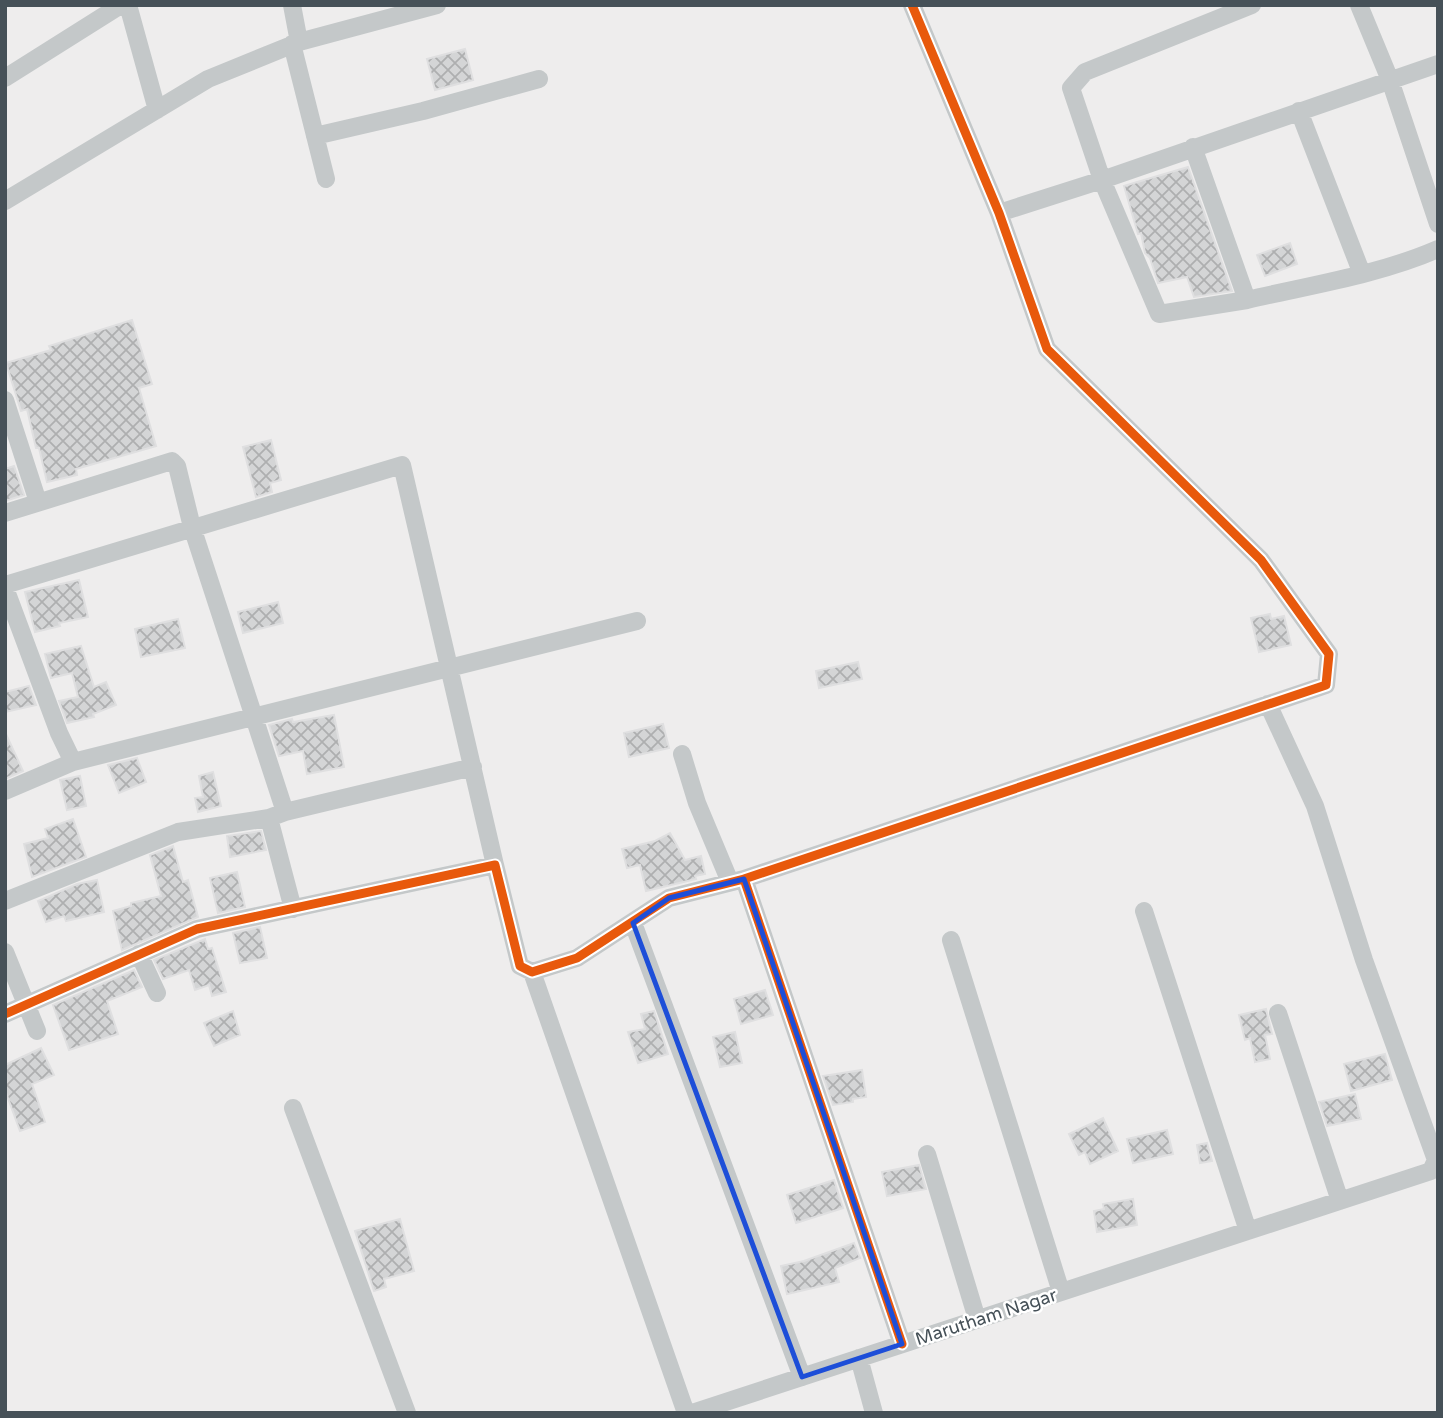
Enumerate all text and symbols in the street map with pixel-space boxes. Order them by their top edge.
street label: Marutham Nagar [912,1284,1060,1350]

